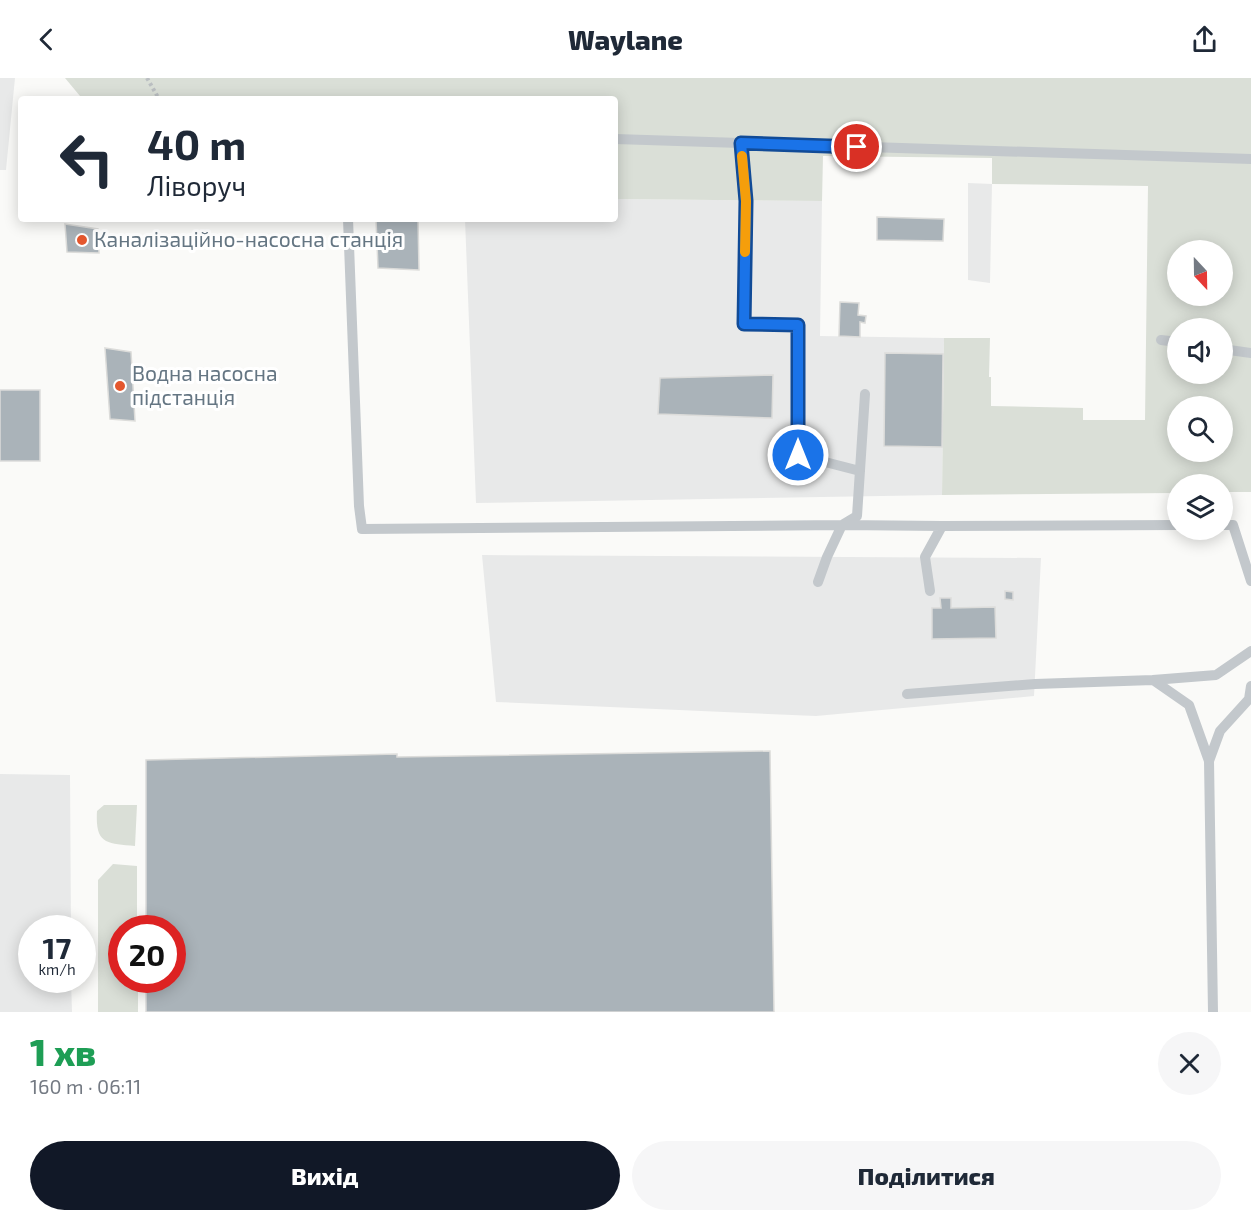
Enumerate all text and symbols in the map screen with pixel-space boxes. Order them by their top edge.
icon: back [30,23,63,56]
text: Waylane [568,23,683,55]
icon: share [1188,23,1221,56]
text: 40 m [147,118,246,168]
icon: left [48,120,126,198]
pin [831,121,882,172]
icon: arrive [840,130,873,163]
text: Ліворуч [147,169,246,201]
place label: Каналізаційно-насосна станція [94,226,403,251]
marker: Каналізаційно-насосна станція [75,233,89,247]
north arrow [1167,240,1233,306]
map controls [1167,240,1233,540]
button: sound [1167,318,1233,384]
place label: Водна насосна підстанція [132,360,278,409]
marker: Водна насосна підстанція [113,379,127,393]
button: search [1167,396,1233,462]
position arrow [766,423,830,487]
button: layers [1167,474,1233,540]
speed limit sign: 20 [108,915,186,993]
text: 17 [43,929,71,965]
text: km/h [38,960,76,978]
text: 1 хв [30,1030,96,1073]
button: close [1158,1032,1221,1095]
text: 160 m · 06:11 [30,1074,141,1098]
button: Вихід [30,1141,620,1210]
button: Поділитися [632,1141,1221,1210]

